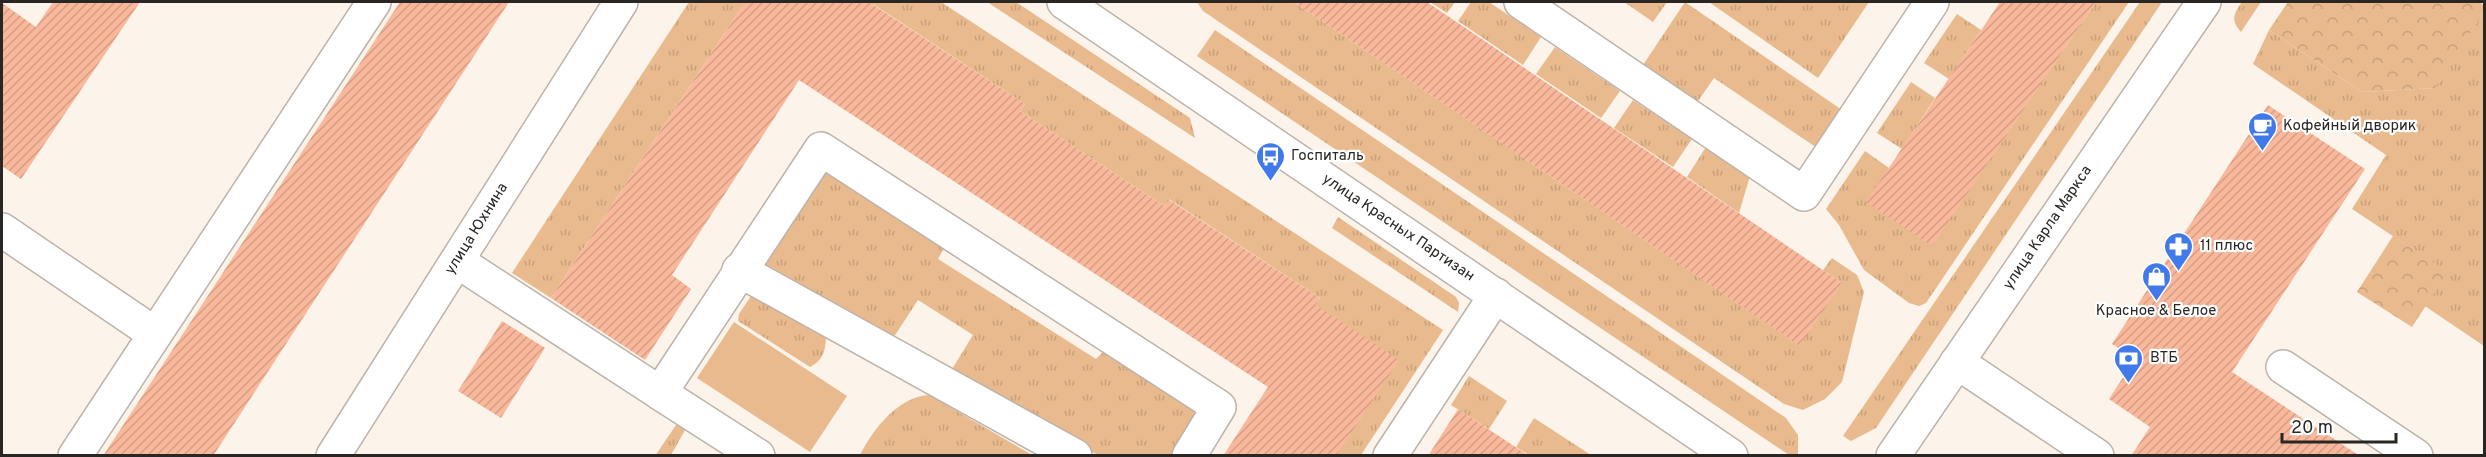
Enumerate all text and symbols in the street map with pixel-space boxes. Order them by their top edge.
cafe icon: Кофейный дворик [2246,110,2278,152]
place label: Кофейный дворик [2283,117,2416,136]
bus stop icon: Госпиталь [1254,140,1286,182]
place label: Госпиталь [1291,147,1364,166]
street label: улица Карла Маркса [1999,162,2097,294]
street label: улица Красных Партизан [1318,170,1478,286]
street label: улица Юхнина [441,180,513,278]
pharmacy icon: 11 плюс [2163,230,2195,272]
place label: 11 плюс [2200,237,2253,256]
shop icon: Красное & Белое [2140,260,2172,302]
place label: Красное & Белое [2096,302,2216,321]
bank icon: ВТБ [2113,342,2145,384]
place label: ВТБ [2150,349,2178,368]
scale bar [2282,406,2396,444]
text: 20 m [2291,417,2333,440]

